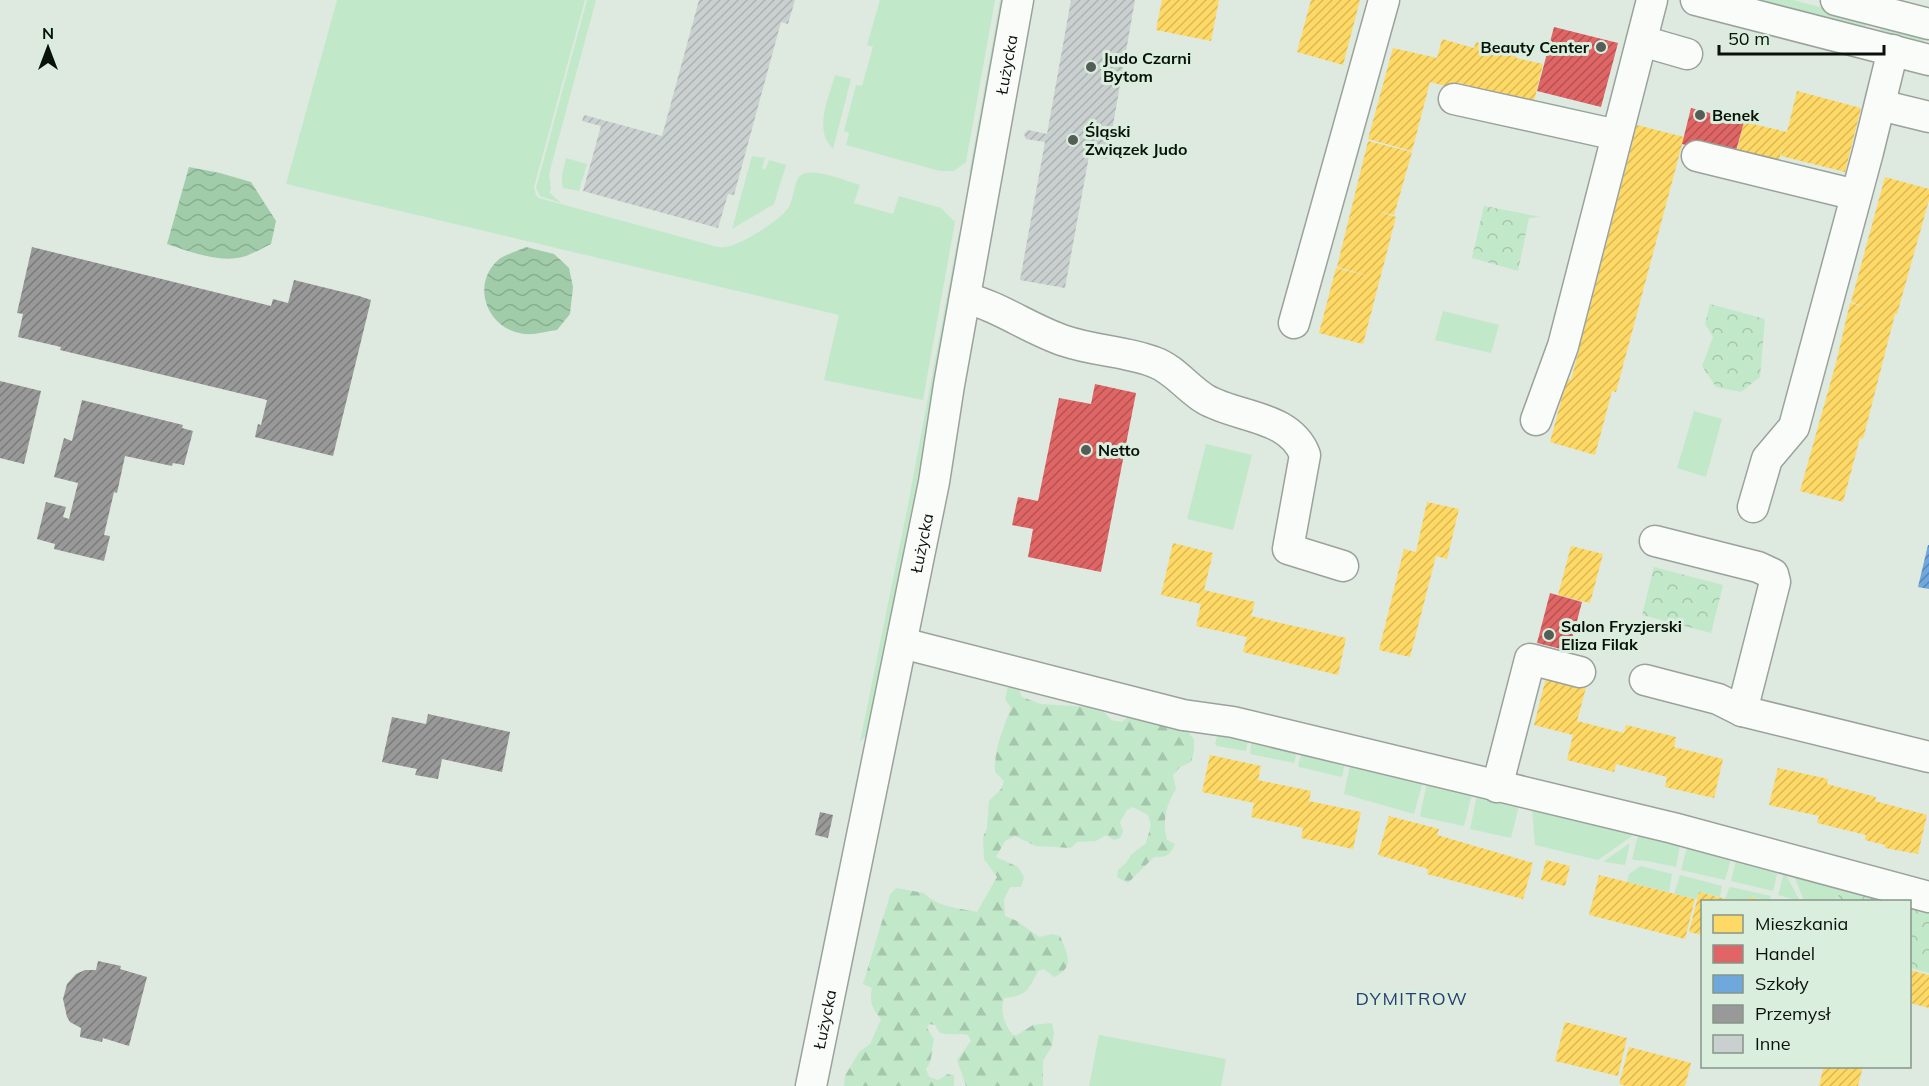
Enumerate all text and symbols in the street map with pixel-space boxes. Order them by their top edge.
north arrow [18,18,78,78]
scale bar [1719,18,1884,56]
text: N [42,23,54,43]
text: 50 m [1728,27,1770,50]
street label: Łużycka [991,33,1022,97]
place label: Beauty Center [1481,37,1590,57]
marker: Beauty Center [1594,40,1608,54]
place label: Judo Czarni Bytom [1103,48,1191,86]
marker: Judo Czarni Bytom [1084,60,1098,74]
place label: Benek [1712,105,1760,125]
marker: Benek [1693,108,1707,122]
place label: Śląski Związek Judo [1085,121,1187,159]
marker: Śląski Związek Judo [1066,133,1080,147]
place label: Netto [1098,440,1140,460]
marker: Netto [1079,443,1093,457]
street label: Łużycka [906,512,937,576]
place label: Salon Fryzjerski Eliza Filak [1561,616,1682,654]
marker: Salon Fryzjerski Eliza Filak [1542,628,1556,642]
legend [1701,900,1911,1068]
text: Mieszkania [1755,912,1848,935]
text: Handel [1755,942,1815,965]
text: Szkoły [1755,972,1809,995]
district label: DYMITROW [1356,987,1468,1010]
street label: Łużycka [809,988,840,1052]
text: Przemysł [1755,1002,1831,1025]
text: Inne [1755,1032,1791,1055]

